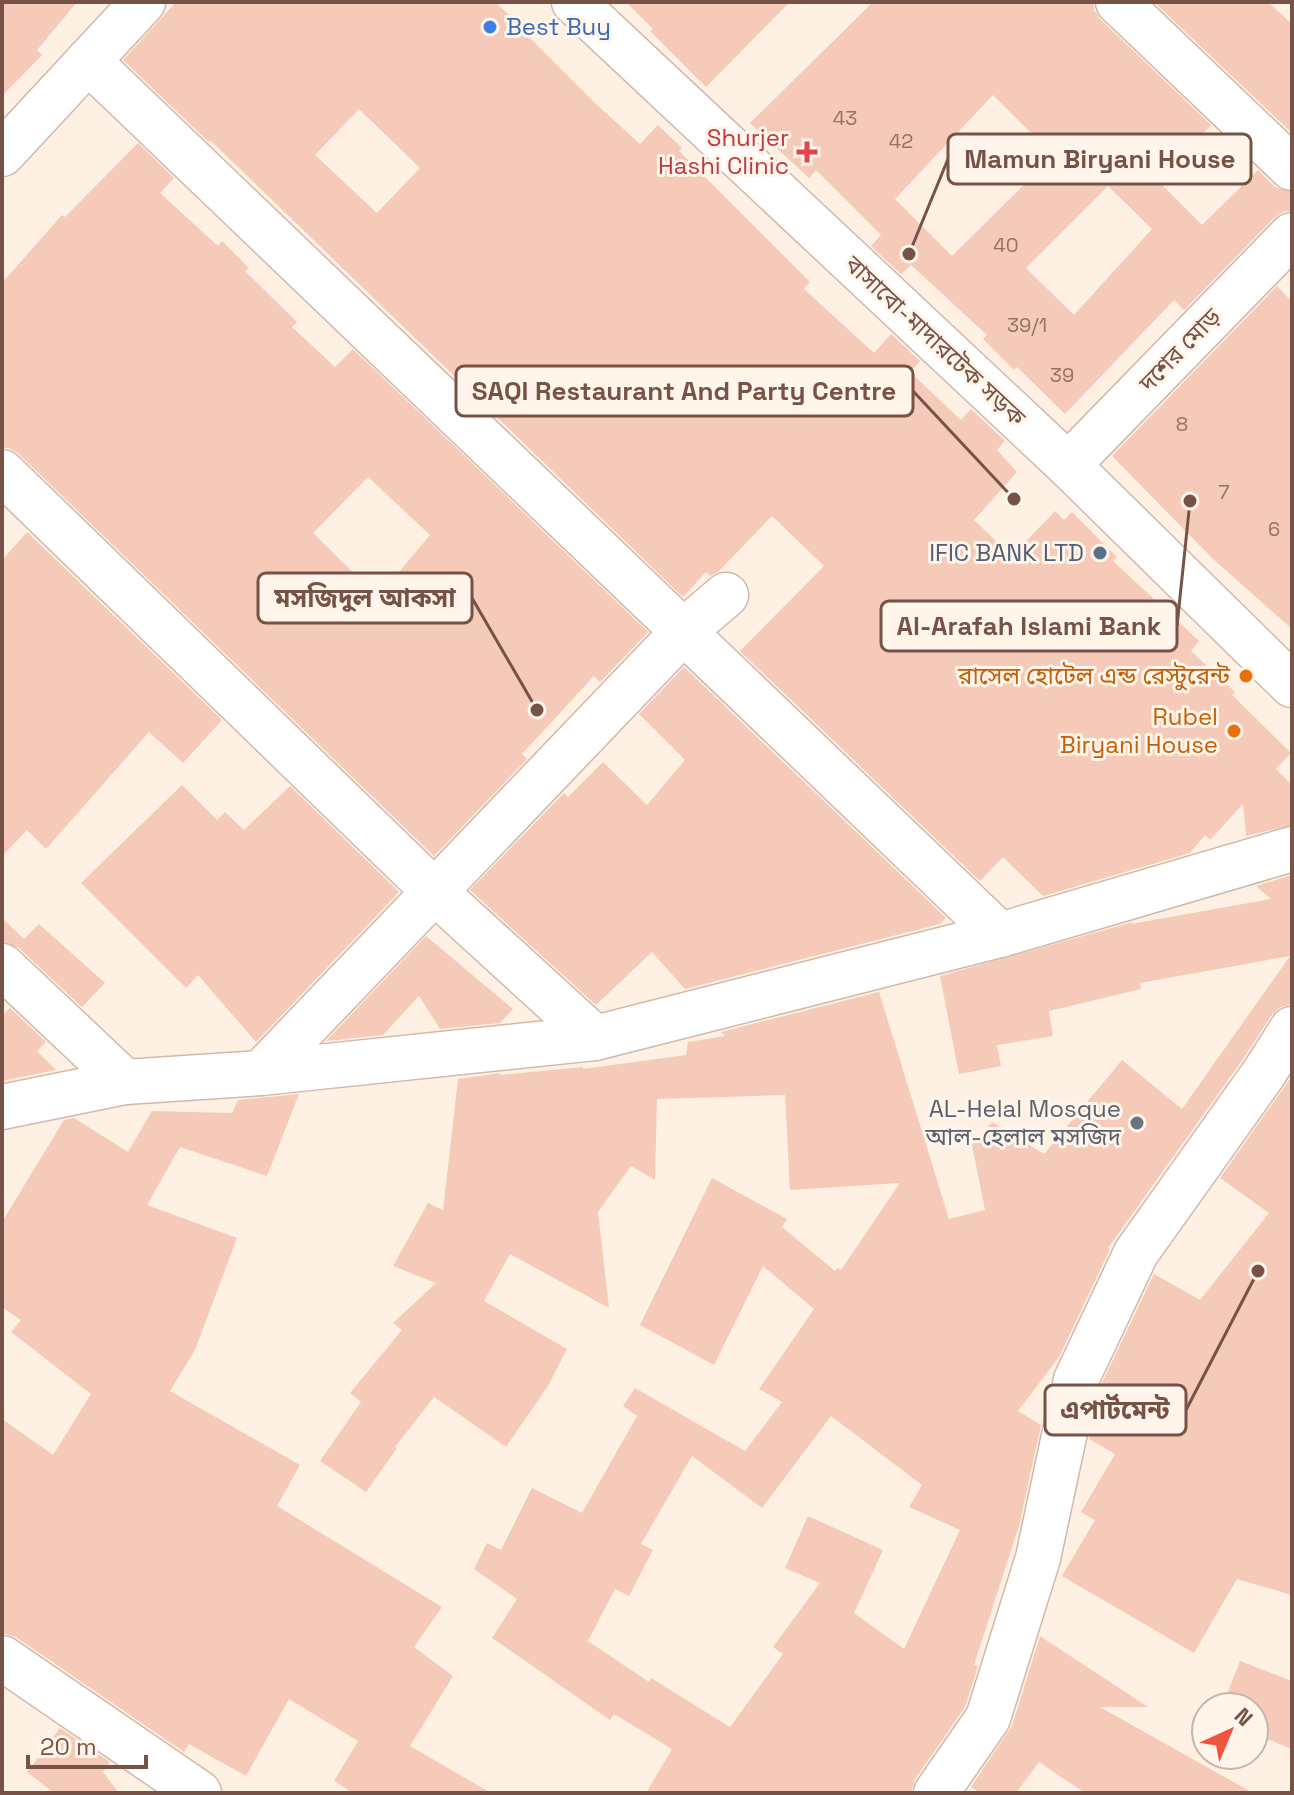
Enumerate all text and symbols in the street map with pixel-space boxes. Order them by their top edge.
place label: Best Buy [506,11,611,42]
marker: Best Buy [481,18,499,36]
house number: 43 [833,105,857,131]
place label: Shurjer Hashi Clinic [658,122,789,181]
house number: 42 [889,128,913,154]
callout: Mamun Biryani House [948,134,1251,184]
marker: Shurjer Hashi Clinic [796,141,818,163]
text: Mamun Biryani House [964,142,1236,176]
house number: 40 [993,232,1019,258]
street label: বাসাবো-মাদারটেক সড়ক [838,248,1033,433]
street label: দশের মোড় [1131,301,1228,399]
house number: 39/1 [1007,312,1047,338]
house number: 39 [1050,362,1074,388]
callout: SAQI Restaurant And Party Centre [456,366,913,416]
text: SAQI Restaurant And Party Centre [472,374,896,408]
house number: 8 [1176,411,1188,437]
house number: 7 [1218,479,1230,505]
house number: 6 [1268,516,1280,542]
place label: IFIC BANK LTD [929,537,1084,568]
marker: IFIC BANK LTD [1091,544,1109,562]
callout: মসজিদুল আকসা [258,573,472,623]
text: মসজিদুল আকসা [273,581,456,615]
callout: Al-Arafah Islami Bank [881,601,1177,651]
text: Al-Arafah Islami Bank [897,609,1162,643]
place label: রাসেল হোটেল এন্ড রেস্টুরেন্ট [957,660,1230,691]
marker: রাসেল হোটেল এন্ড রেস্টুরেন্ট [1237,667,1255,685]
place label: Rubel Biryani House [1060,701,1218,760]
marker: Rubel Biryani House [1225,722,1243,740]
place label: AL-Helal Mosque আল-হেলাল মসজিদ [925,1093,1122,1152]
marker: AL-Helal Mosque আল-হেলাল মসজিদ [1128,1114,1146,1132]
callout: এপার্টমেন্ট [1045,1385,1186,1435]
text: এপার্টমেন্ট [1060,1393,1171,1427]
north arrow [1190,1691,1270,1771]
text: N [1229,1701,1259,1732]
scale bar [28,1719,146,1769]
text: 20 m [40,1731,97,1762]

